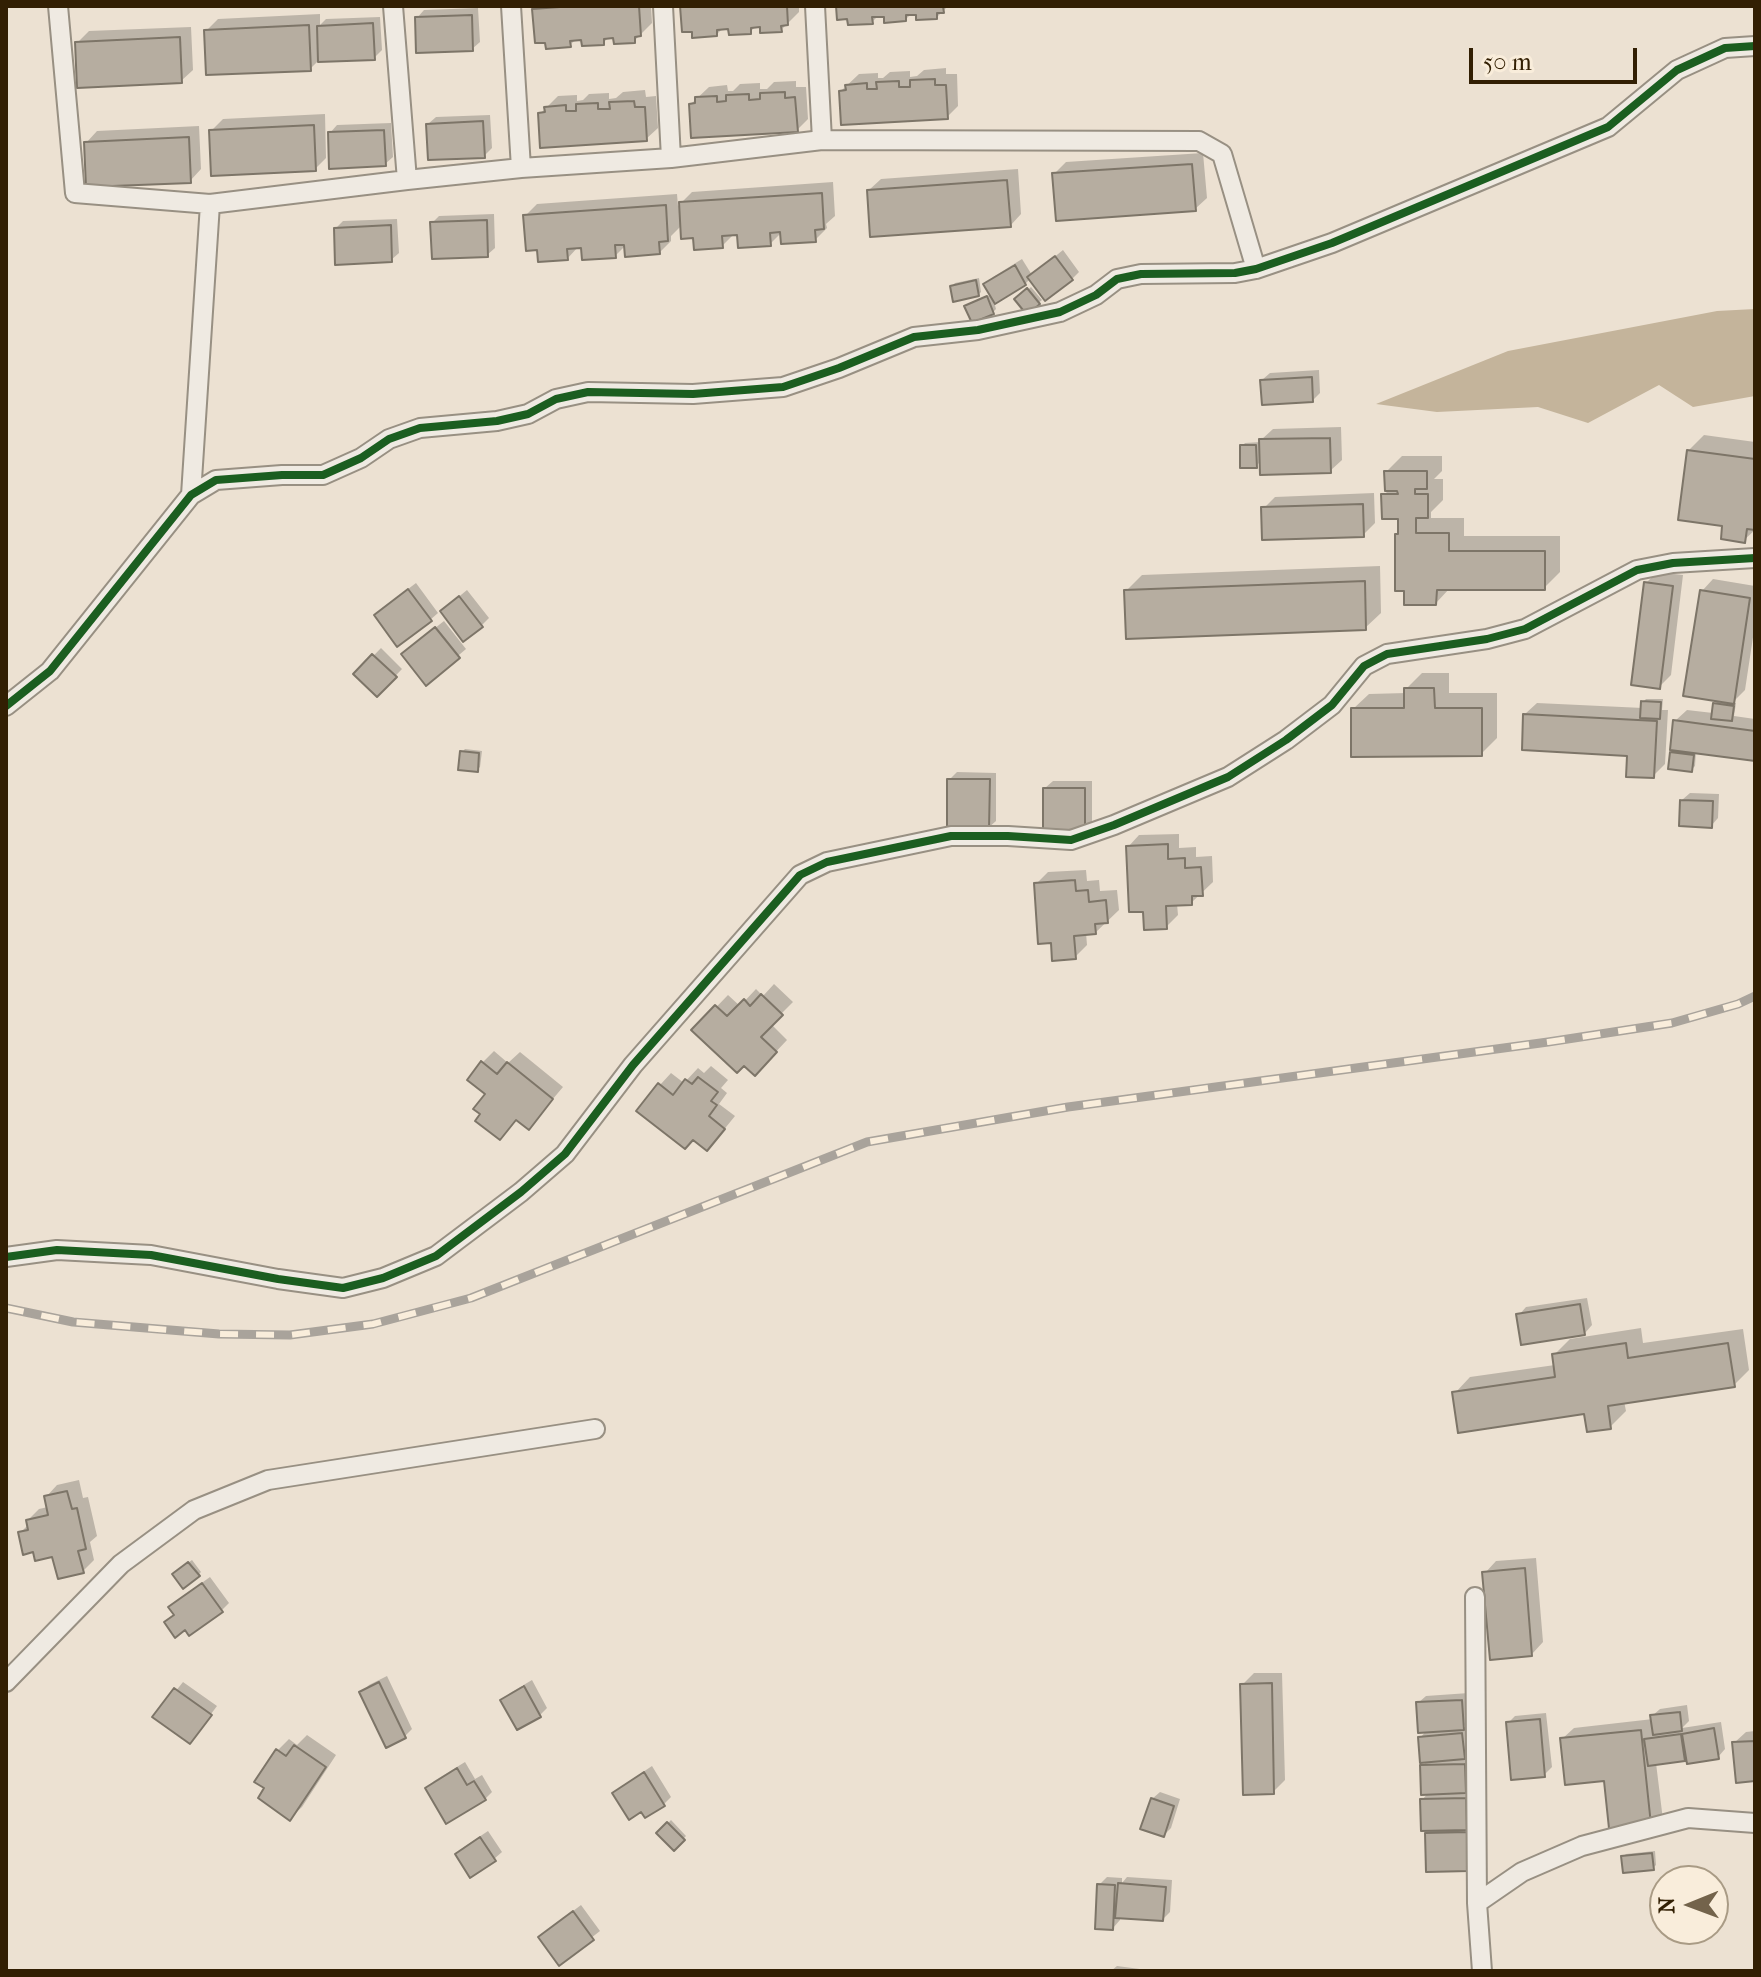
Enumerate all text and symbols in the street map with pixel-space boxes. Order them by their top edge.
scale bar [1473,32,1641,82]
text: 50 m [1483,48,1532,76]
north arrow [1649,1865,1729,1945]
text: N [1654,1897,1680,1914]

